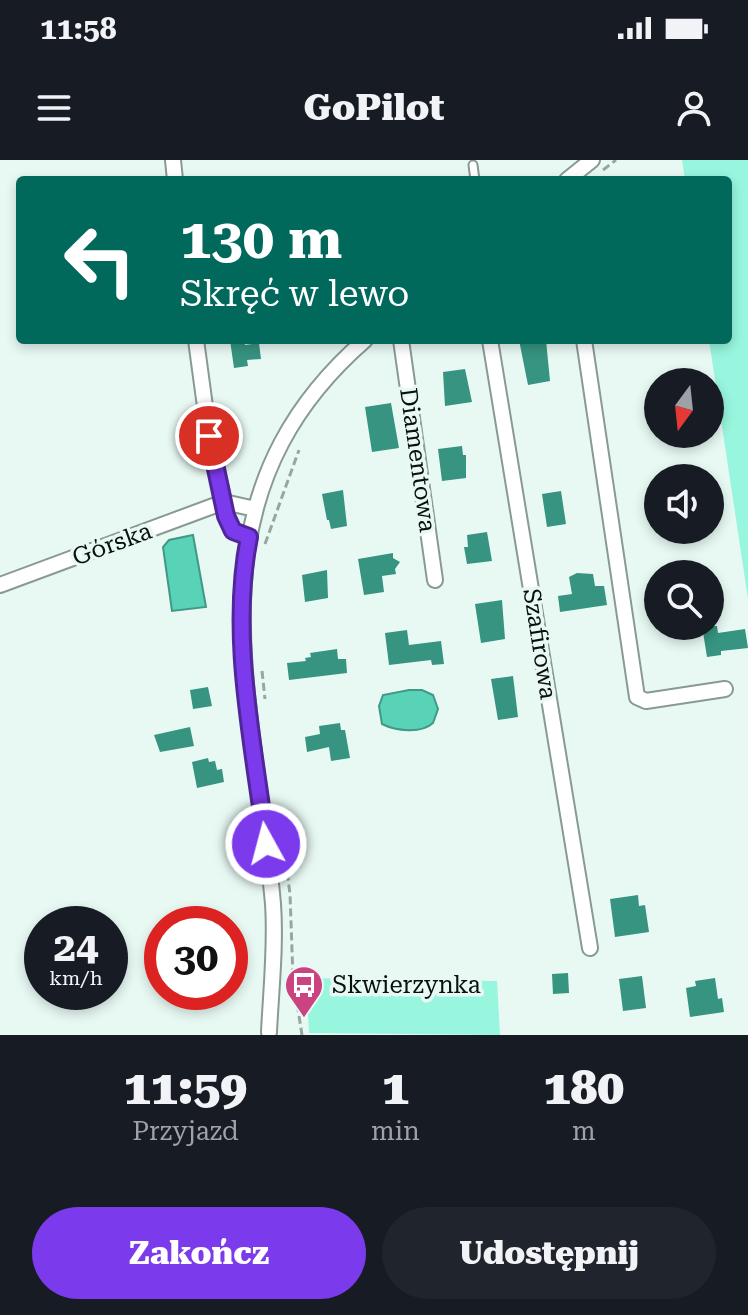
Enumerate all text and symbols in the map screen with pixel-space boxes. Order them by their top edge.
text: 11:58 [40,11,117,46]
icon: menu [32,86,76,130]
icon: person [672,86,716,130]
text: GoPilot [304,87,444,129]
text: 130 m [180,206,342,272]
icon: left [48,208,152,312]
text: Skręć w lewo [180,273,409,315]
north arrow [644,368,724,448]
map controls [644,368,724,640]
street label: Diamentowa [394,386,442,534]
pin [175,402,243,470]
icon: arrive [187,414,231,458]
button: sound [644,464,724,544]
street label: Górska [68,517,156,571]
button: search [644,560,724,640]
street label: Szafirowa [517,587,563,701]
position arrow [224,802,308,886]
speed limit sign: 30 [144,906,248,1010]
text: 24 [54,924,98,971]
bus stop icon: Skwierzynka [283,964,325,1019]
text: km/h [49,966,103,990]
place label: Skwierzynka [332,971,481,999]
text: 11:59 [124,1060,247,1116]
text: 1 [382,1060,409,1116]
text: 180 [544,1060,624,1116]
text: Przyjazd [132,1116,239,1146]
text: min [371,1116,420,1146]
text: m [572,1116,596,1146]
button: Zakończ [32,1207,366,1299]
button: Udostępnij [382,1207,716,1299]

